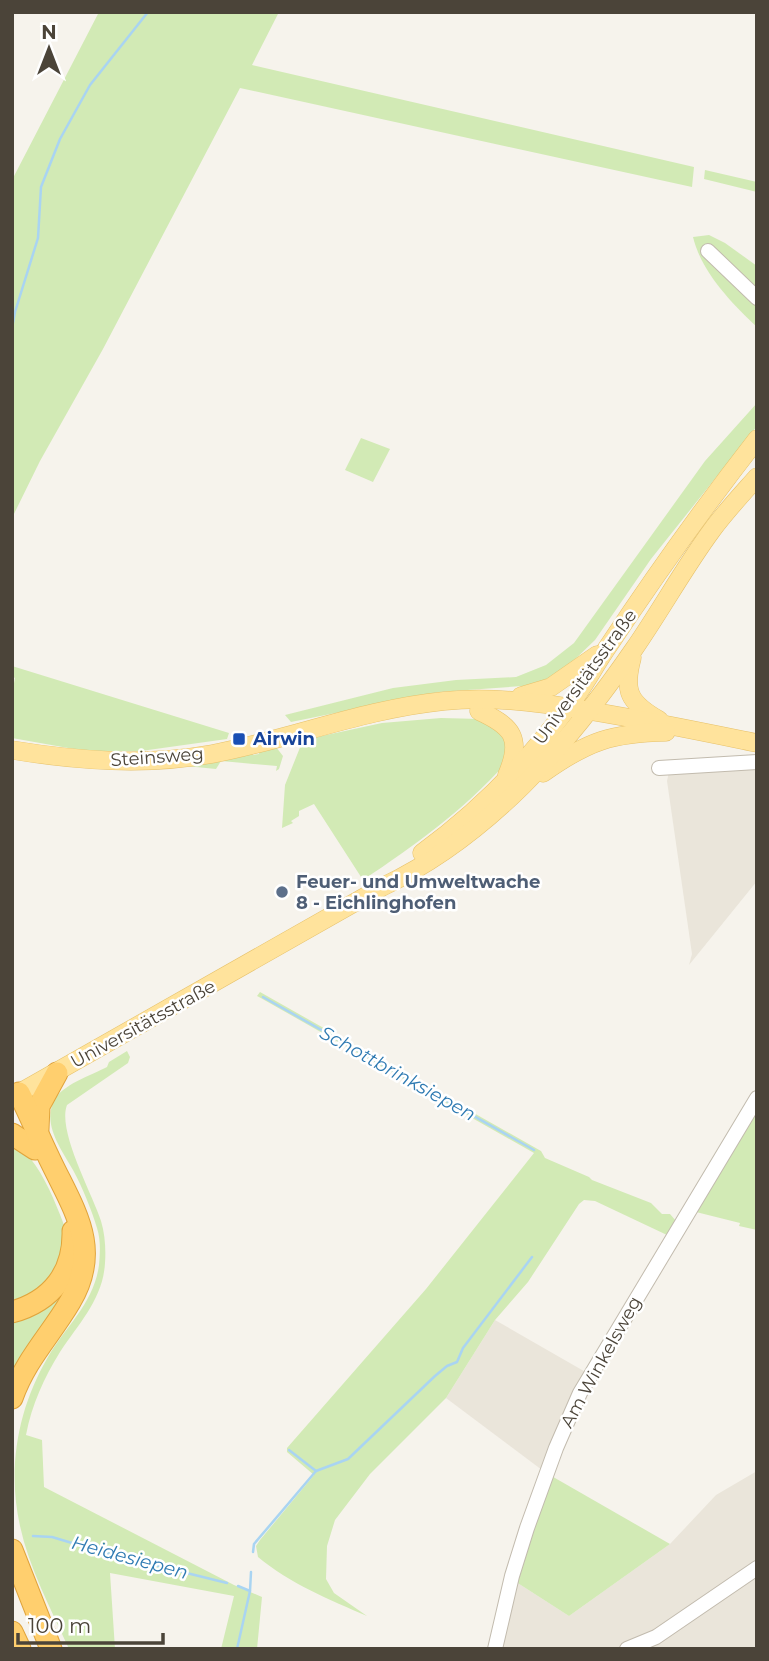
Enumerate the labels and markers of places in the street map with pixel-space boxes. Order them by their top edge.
place label: Airwin [252,728,315,750]
marker: Airwin [231,731,247,747]
place label: Feuer- und Umweltwache 8 - Eichlinghofen [296,871,540,914]
marker: Feuer- und Umweltwache 8 - Eichlinghofen [274,884,290,900]

